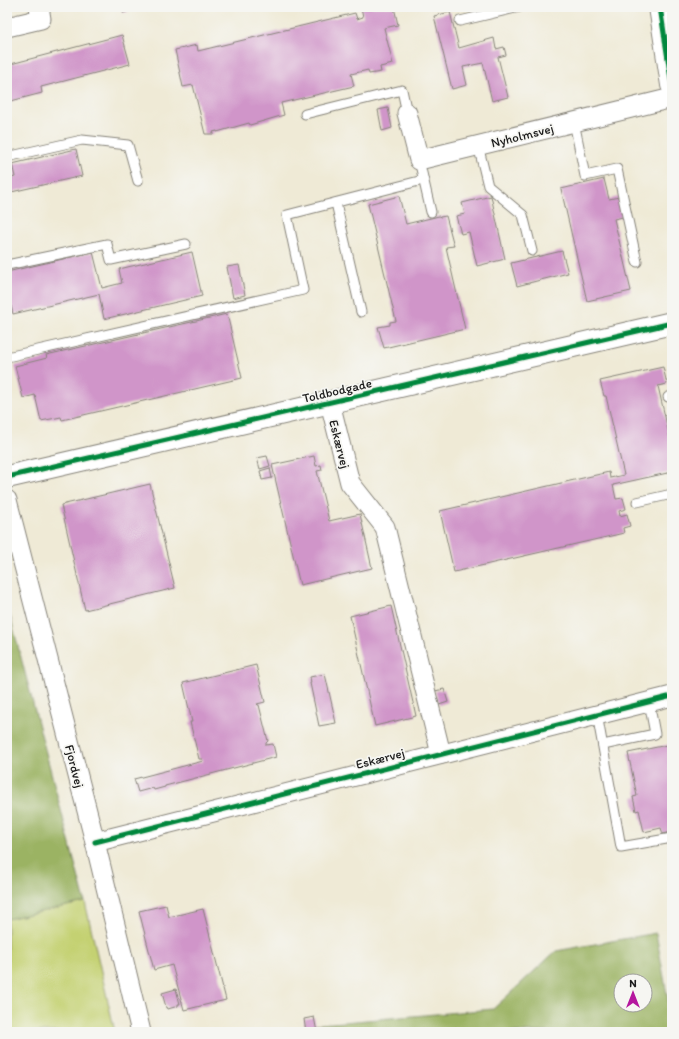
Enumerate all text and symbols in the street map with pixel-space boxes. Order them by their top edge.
street label: Nyholmsvej [489,120,555,151]
street label: Toldbodgade [301,375,373,406]
street label: Eskærvej [326,418,353,470]
street label: Fjordvej [62,743,87,789]
street label: Eskærvej [354,745,406,772]
north arrow [613,973,653,1013]
text: N [629,977,637,990]

